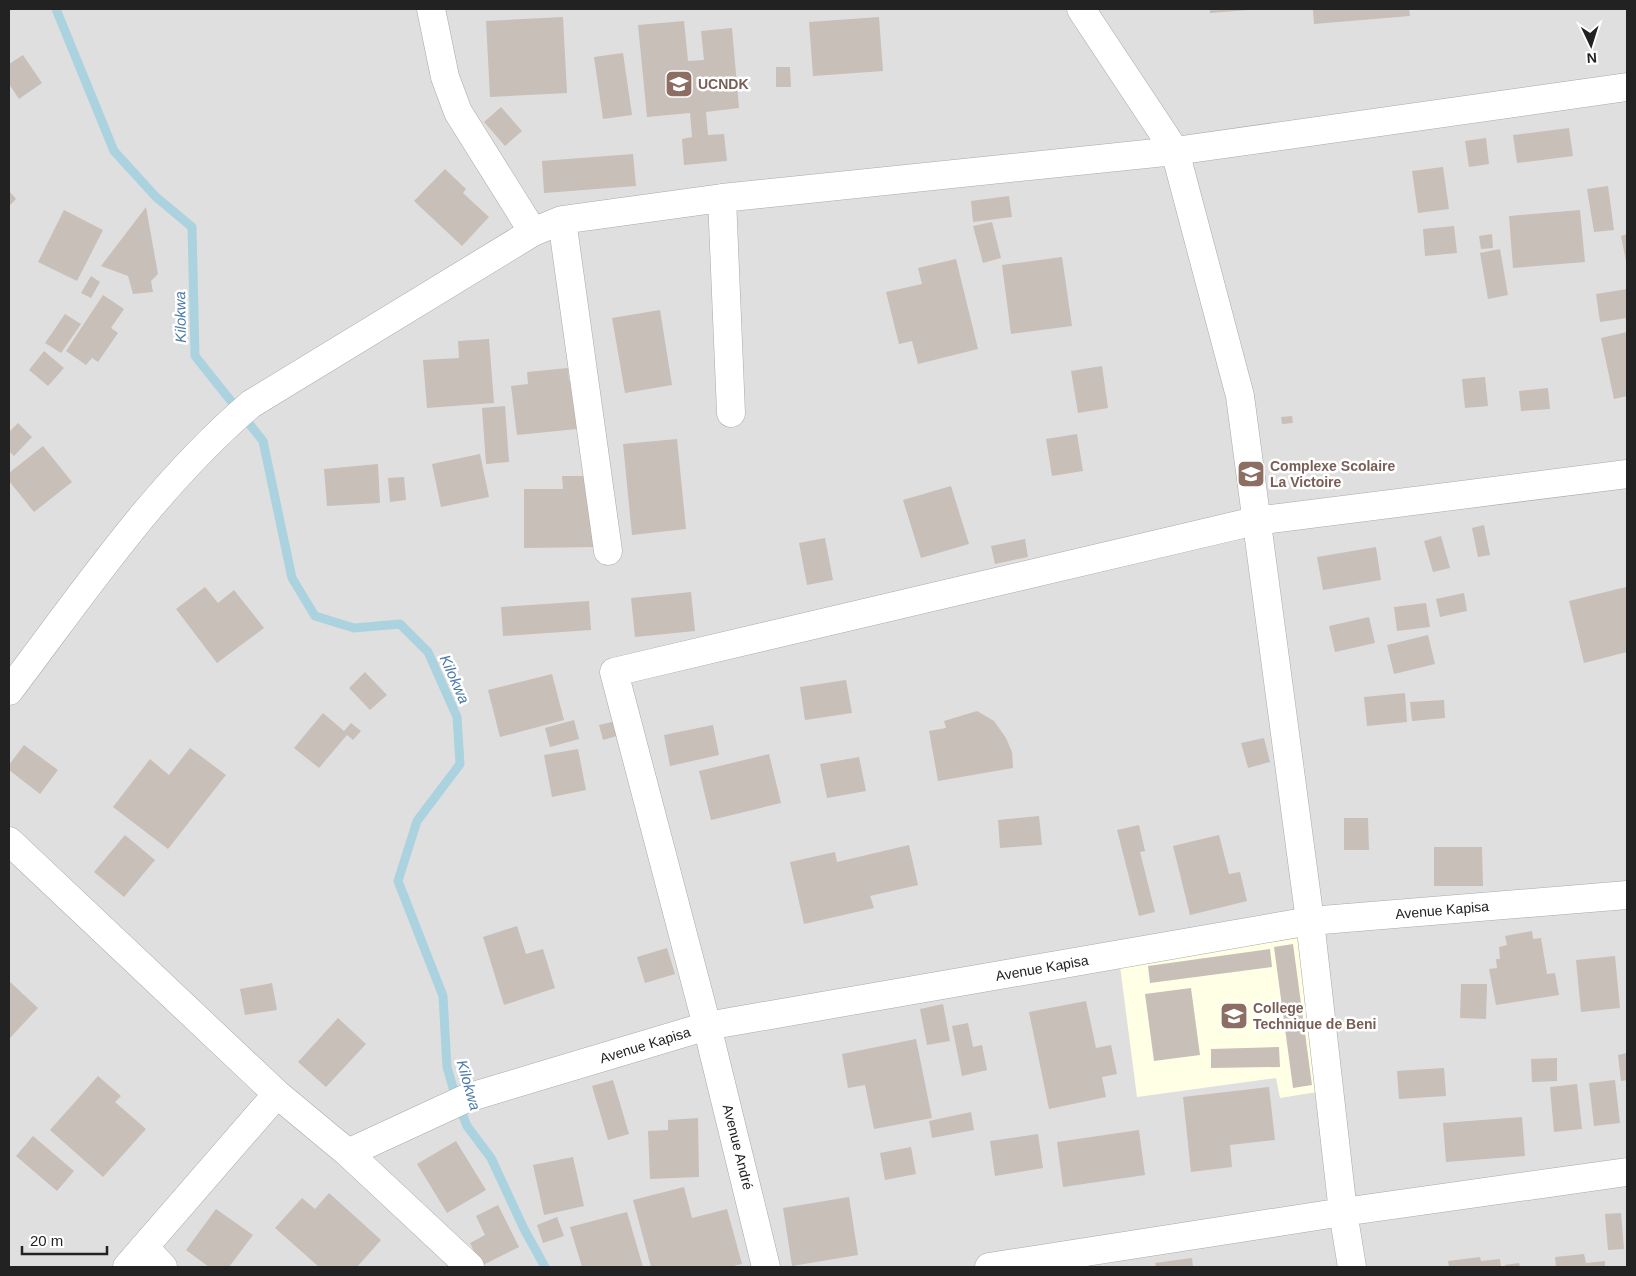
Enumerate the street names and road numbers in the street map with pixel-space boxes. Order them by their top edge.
street label: Avenue Kapisa [1395,898,1490,922]
street label: Avenue Kapisa [994,952,1090,984]
street label: Avenue Kapisa [598,1024,692,1066]
street label: Avenue André [720,1103,756,1192]

